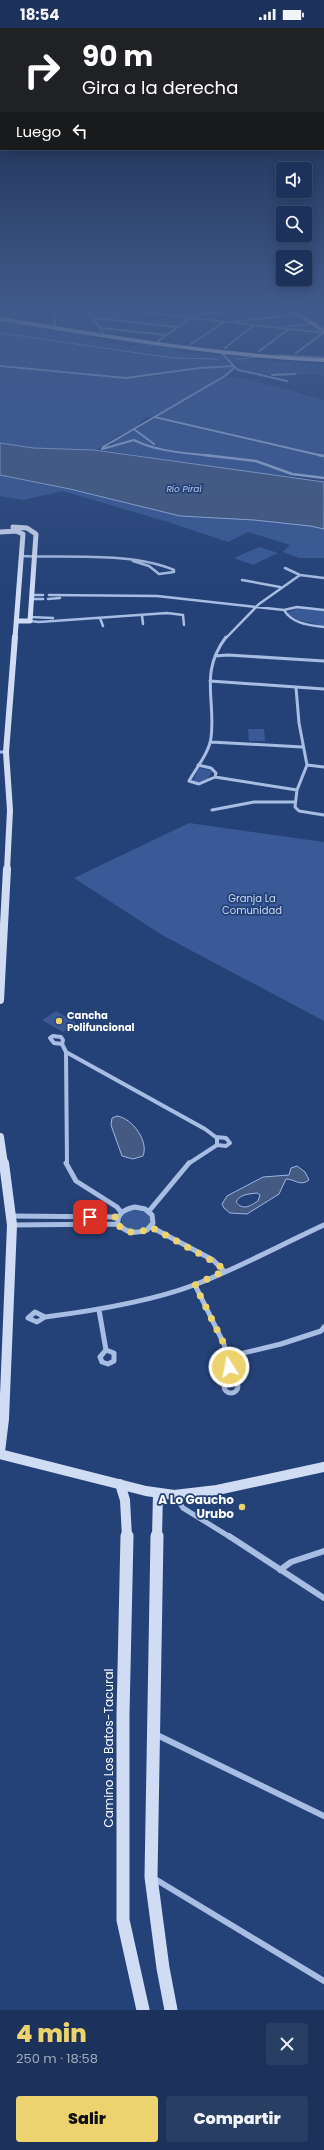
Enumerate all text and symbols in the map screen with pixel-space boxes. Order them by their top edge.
text: 18:54 [20,4,60,25]
text: 90 m [82,37,153,76]
icon: right [16,44,68,96]
text: Gira a la derecha [82,75,238,100]
icon: left [69,120,91,142]
text: Luego [16,121,61,142]
map controls [276,162,312,286]
button: sound [276,162,312,198]
button: search [276,206,312,242]
button: layers [276,250,312,286]
water label: Río Piraí [166,483,202,495]
park label: Granja La Comunidad [222,891,282,918]
place label: Cancha Polifuncional [67,1008,134,1035]
marker: Cancha Polifuncional [54,1016,64,1026]
pin [73,1200,107,1234]
icon: arrive [79,1206,101,1228]
position arrow [208,1346,250,1388]
place label: A Lo Gaucho Urubo [158,1491,234,1522]
marker: A Lo Gaucho Urubo [237,1502,247,1512]
street label: Camino Los Batos-Tacural [100,1668,117,1828]
text: 4 min [16,2017,87,2050]
button: close [266,2023,308,2065]
text: 250 m · 18:58 [16,2049,98,2068]
button: Salir [16,2096,158,2142]
button: Compartir [166,2096,308,2142]

